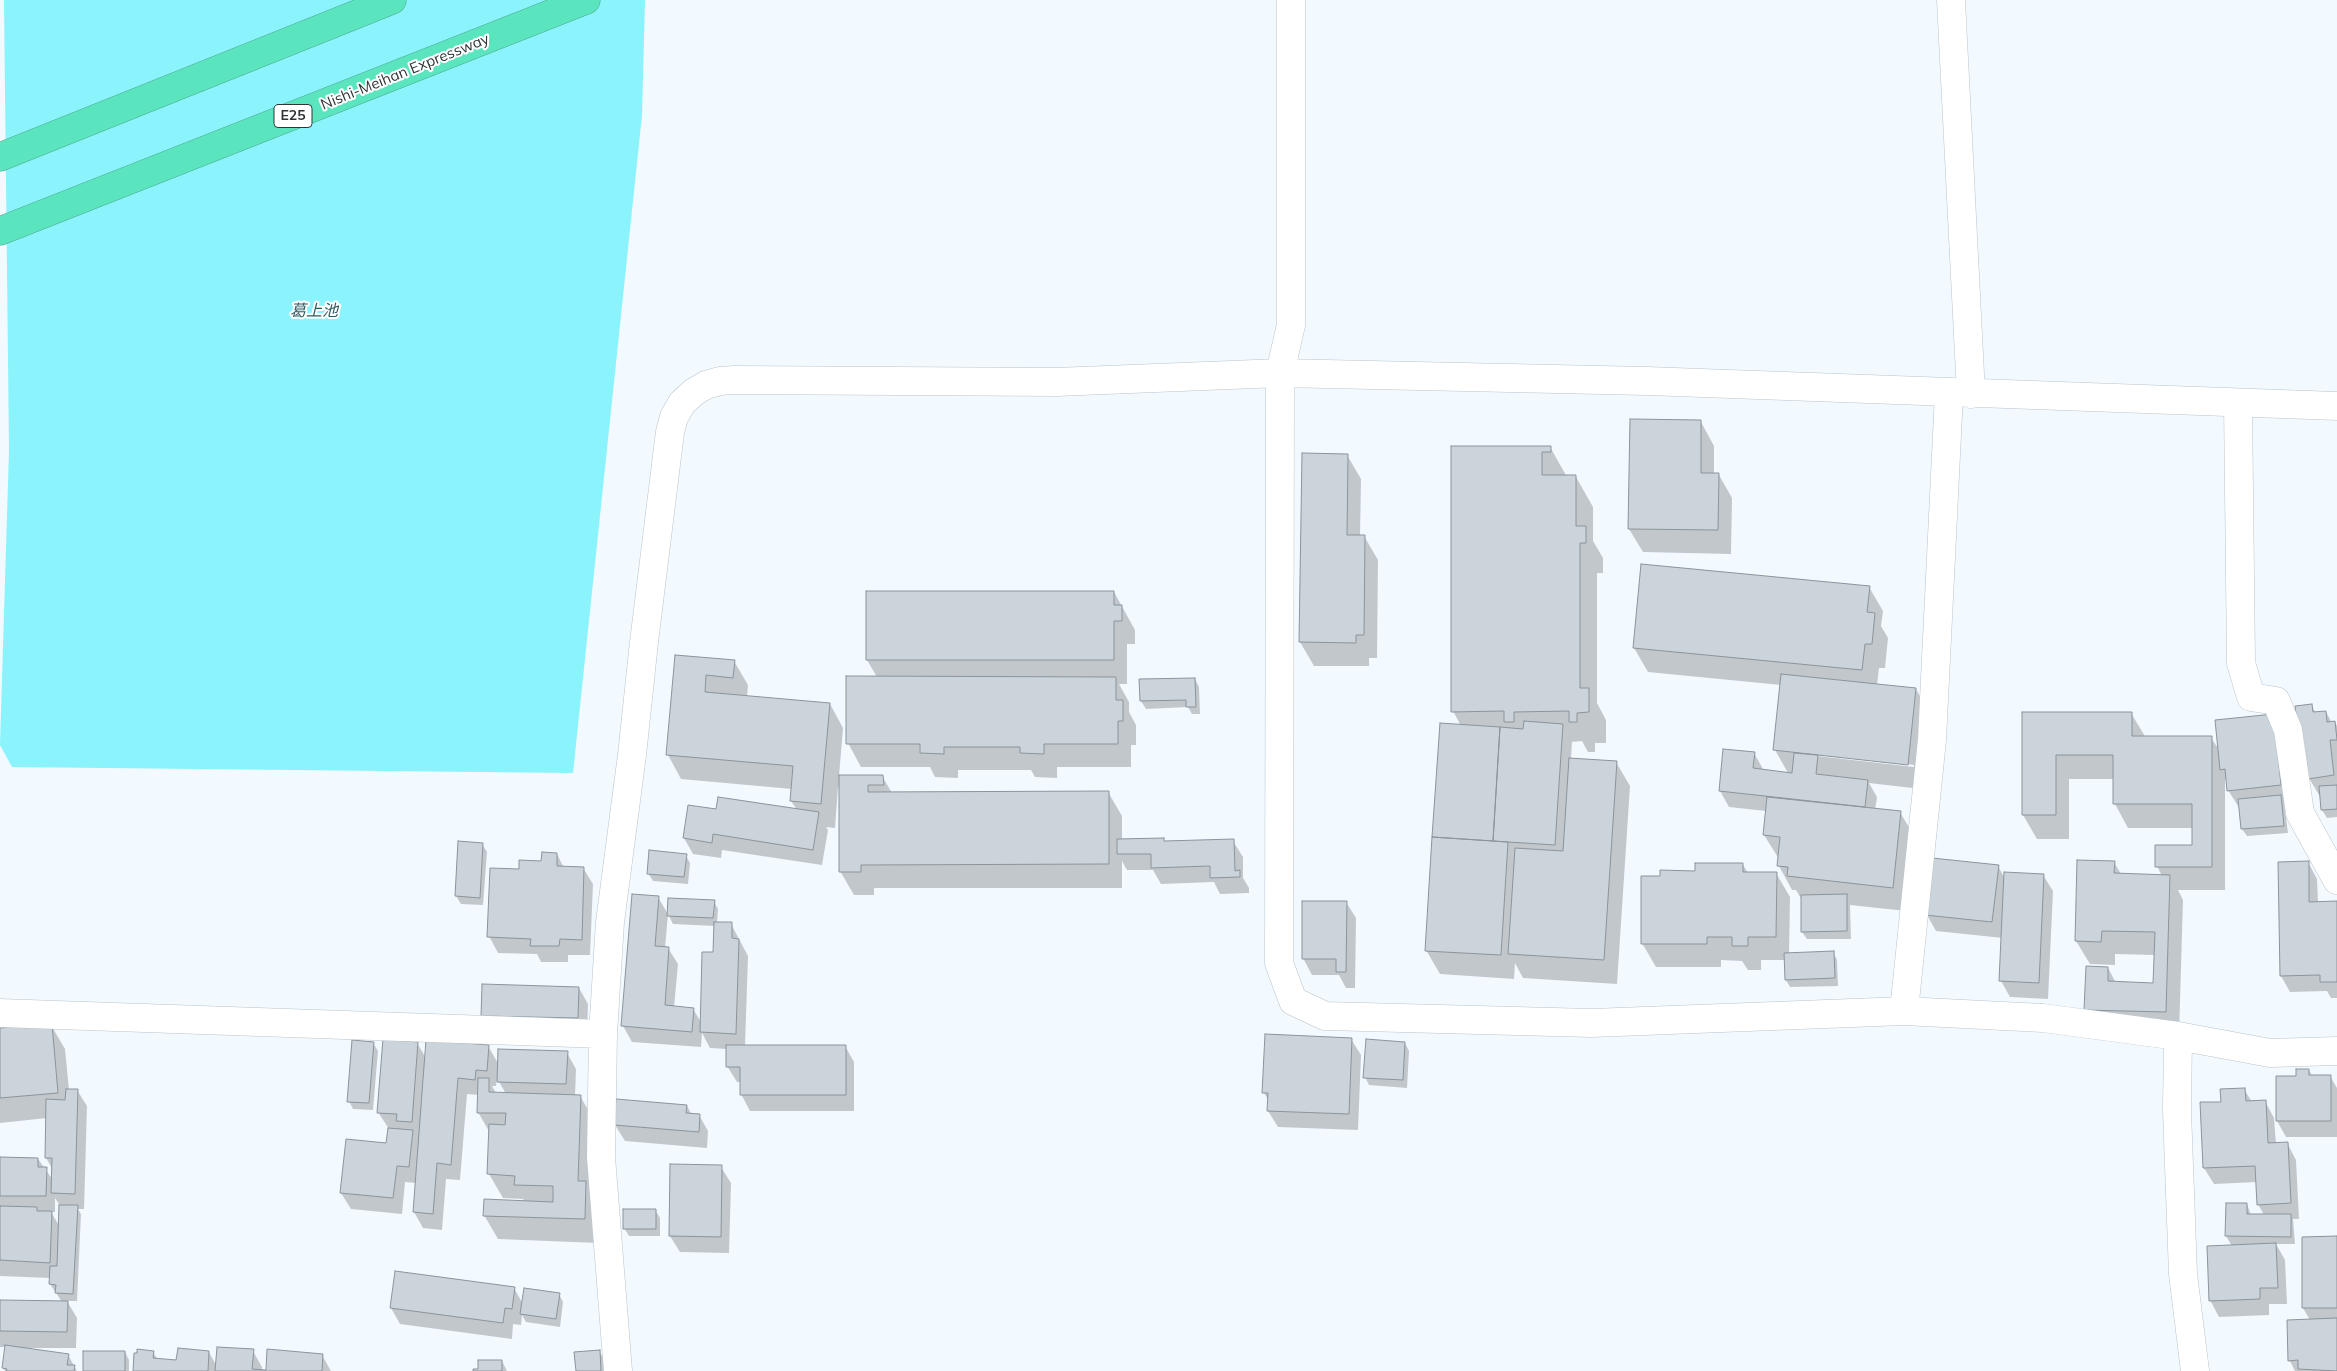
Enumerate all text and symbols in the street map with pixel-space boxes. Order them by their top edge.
street label: Nishi-Meihan Expressway [318,30,492,114]
road number: E25 [274,104,312,128]
water label: 葛上池 [290,301,338,321]

